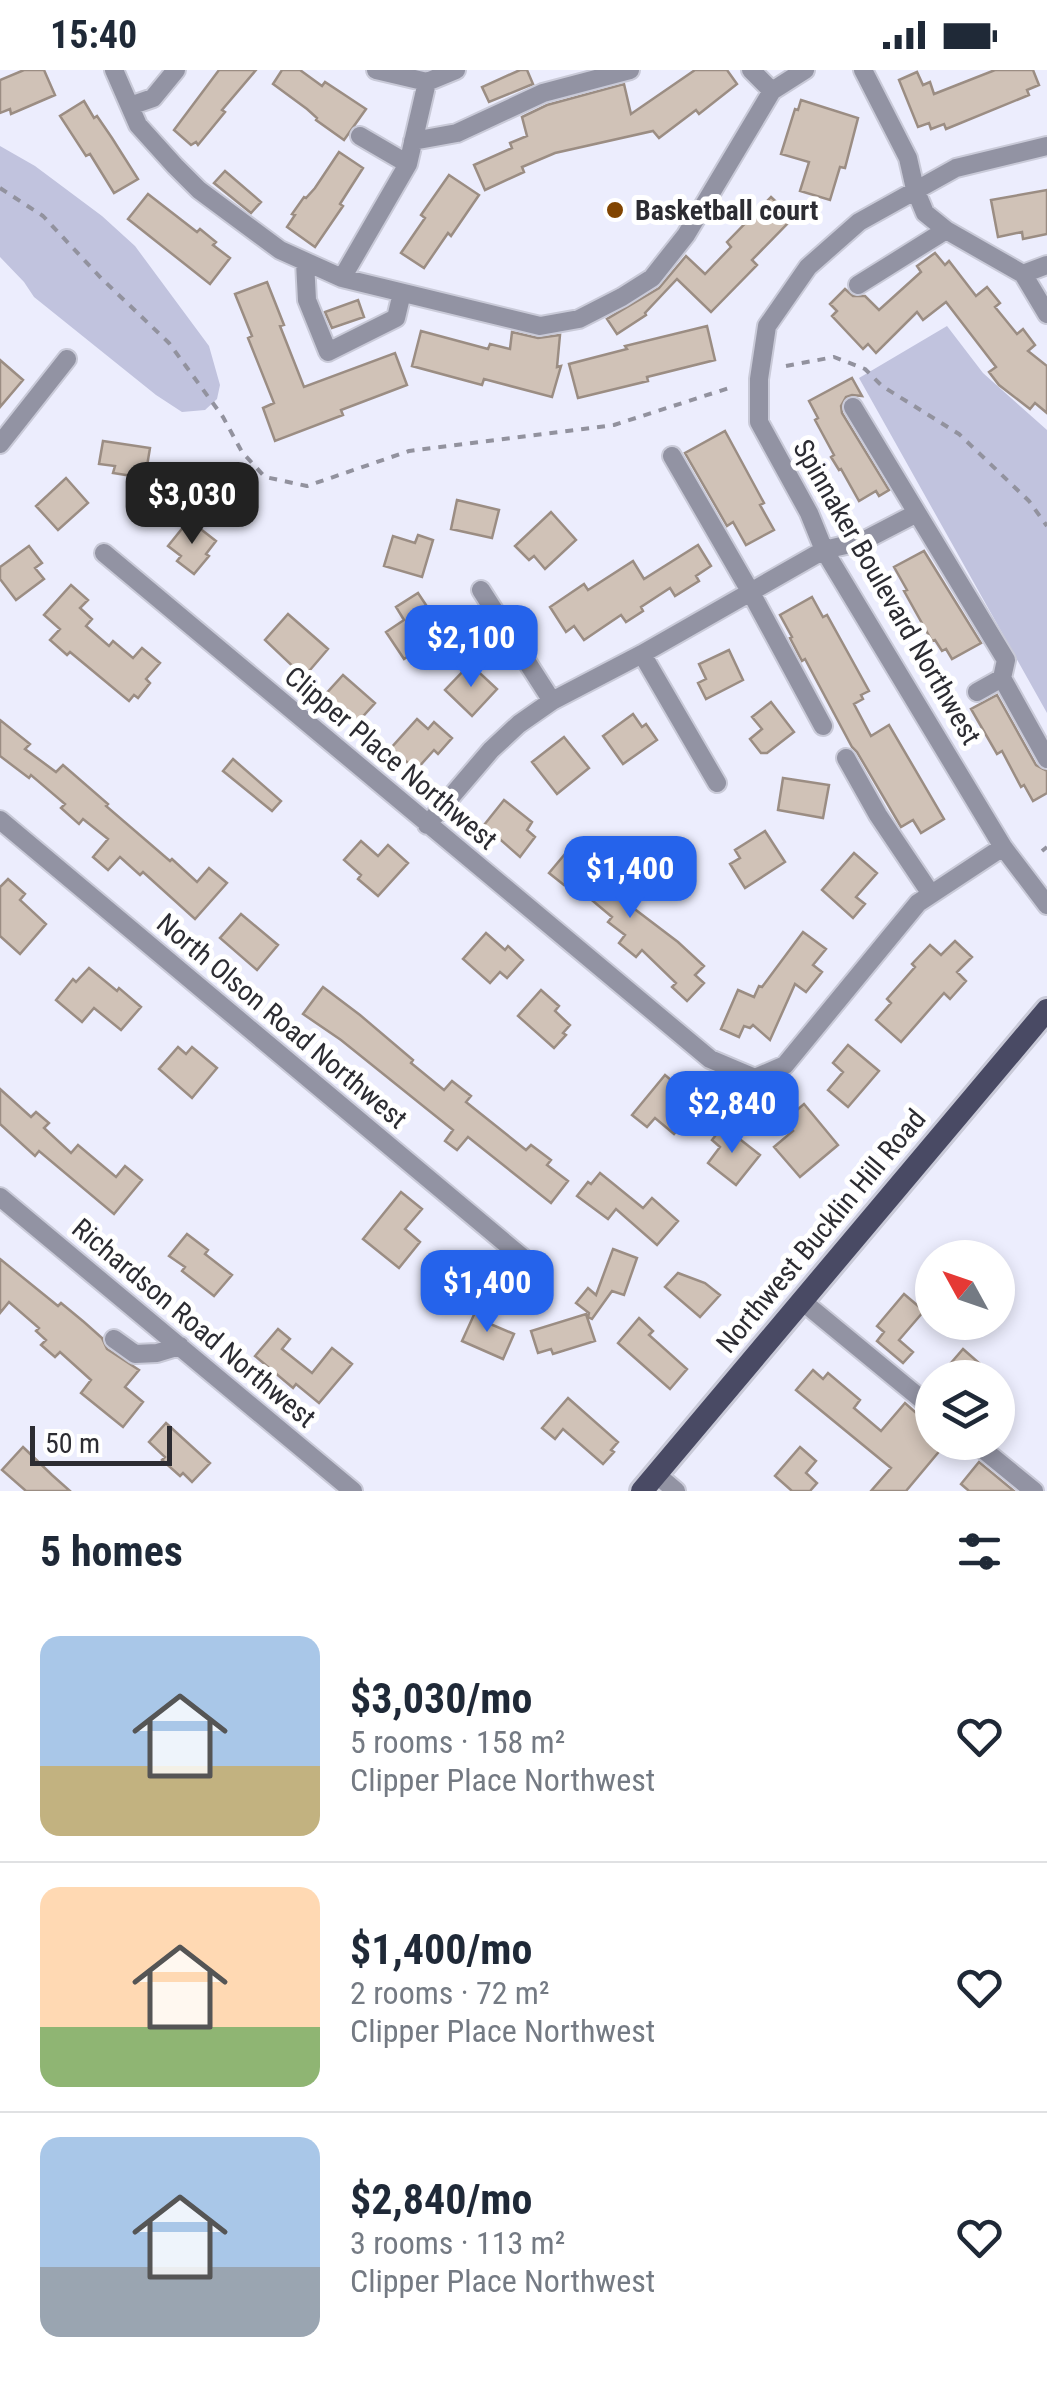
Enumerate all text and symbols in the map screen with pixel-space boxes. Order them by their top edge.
text: 15:40 [50,13,137,57]
place label: Basketball court [635,194,818,227]
marker: Basketball court [604,199,626,221]
street label: Spinnaker Boulevard Northwest [786,434,988,750]
pin: $3,030 [111,462,273,547]
text: $3,030 [148,475,236,513]
pin: $2,100 [390,605,552,690]
text: $2,100 [427,618,515,656]
street label: Clipper Place Northwest [278,660,504,856]
pin: $1,400 [549,836,711,921]
text: $1,400 [586,849,674,887]
street label: North Olson Road Northwest [150,907,414,1135]
pin: $2,840 [651,1071,813,1156]
text: $2,840 [688,1084,776,1122]
street label: Northwest Bucklin Hill Road [709,1103,933,1359]
street label: Richardson Road Northwest [66,1212,322,1434]
north arrow [915,1240,1015,1340]
map controls [915,1240,1015,1460]
pin: $1,400 [406,1250,568,1335]
text: $1,400 [443,1263,531,1301]
button: layers [915,1360,1015,1460]
scale bar [30,1421,172,1466]
text: 50 m [45,1427,100,1460]
icon: filters [952,1524,1007,1579]
text: 5 homes [40,1527,183,1576]
text: $3,030/mo [350,1674,532,1723]
icon: home [120,1676,240,1796]
icon: heart [952,1709,1007,1764]
text: 5 rooms · 158 m² [350,1723,565,1761]
text: Clipper Place Northwest [350,1761,655,1799]
text: $1,400/mo [350,1925,532,1974]
icon: home [120,1927,240,2047]
icon: heart [952,1960,1007,2015]
text: 2 rooms · 72 m² [350,1974,549,2012]
text: Clipper Place Northwest [350,2012,655,2050]
text: $2,840/mo [350,2175,532,2224]
icon: home [120,2177,240,2297]
icon: heart [952,2210,1007,2265]
text: 3 rooms · 113 m² [350,2224,565,2262]
text: Clipper Place Northwest [350,2262,655,2300]

